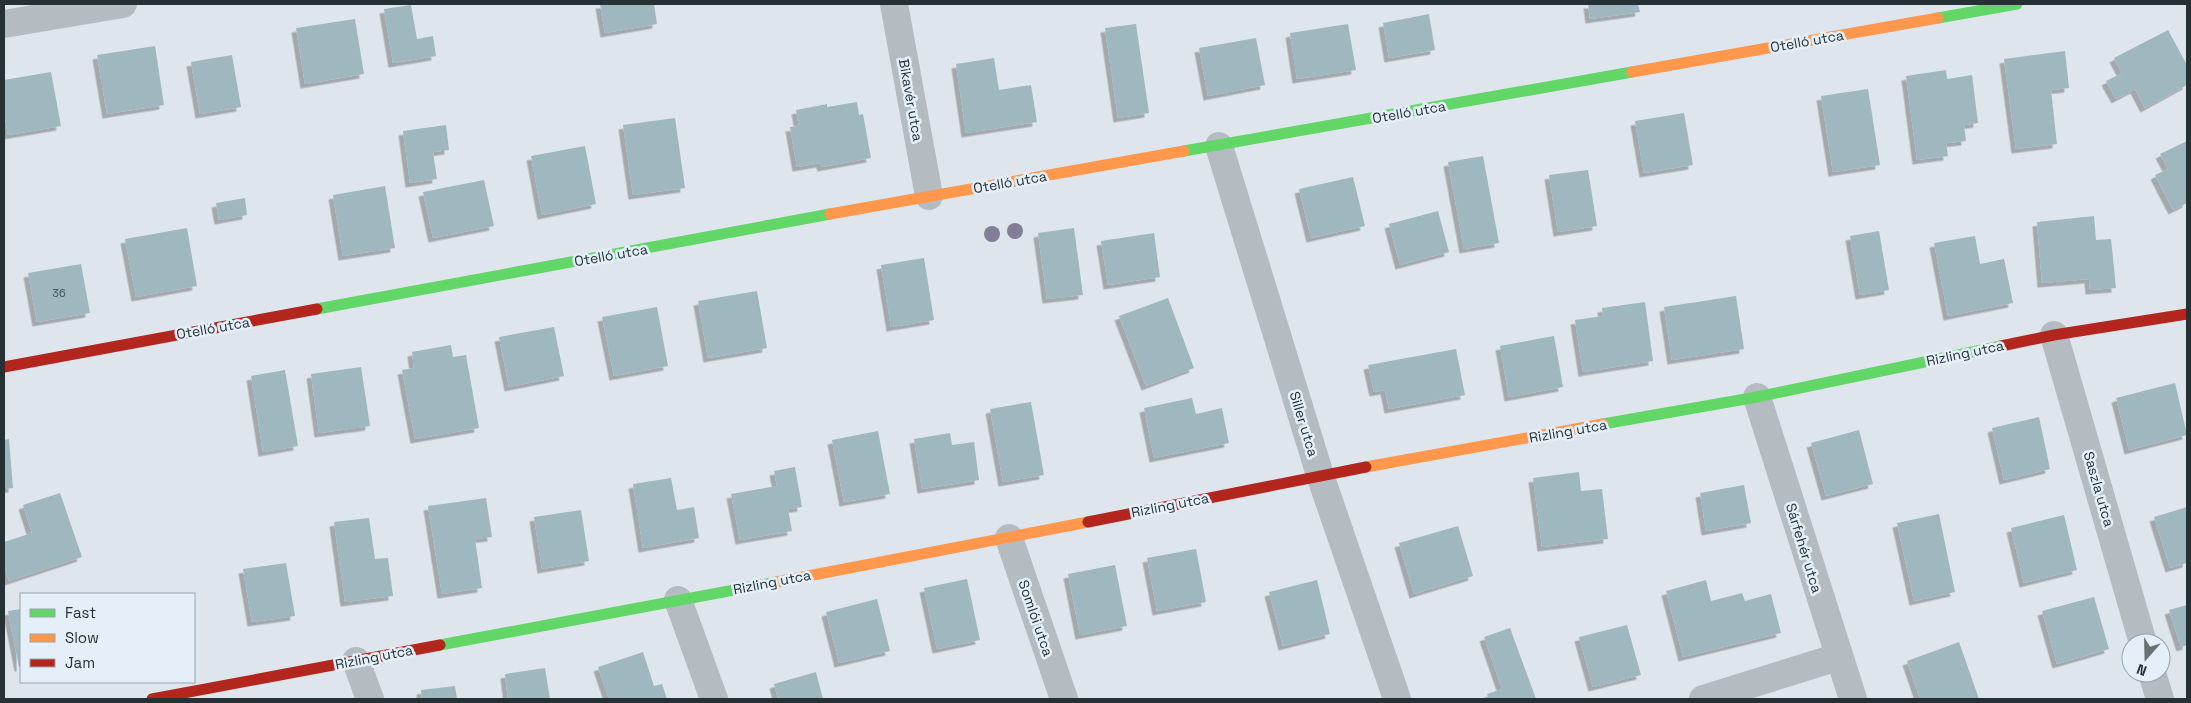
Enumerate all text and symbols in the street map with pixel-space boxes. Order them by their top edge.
street label: Otelló utca [1769,26,1845,56]
street label: Bikavér utca [895,57,927,143]
street label: Otelló utca [1371,97,1447,127]
street label: Otelló utca [972,167,1048,197]
street label: Otelló utca [573,240,649,270]
house number: 36 [52,286,66,300]
street label: Otelló utca [175,313,251,343]
street label: Rizling utca [1925,336,2005,370]
street label: Siller utca [1286,389,1322,459]
street label: Rizling utca [1528,415,1608,447]
street label: Saszla utca [2080,449,2118,529]
street label: Rizling utca [1130,489,1210,521]
street label: Sárfehér utca [1782,501,1826,595]
street label: Rizling utca [732,566,812,598]
street label: Somlói utca [1015,577,1057,659]
legend [20,593,195,683]
text: Fast [65,603,96,622]
text: Slow [65,628,99,647]
north arrow [2121,633,2171,683]
street label: Rizling utca [334,641,414,673]
text: Jam [65,653,95,672]
text: N [2134,660,2149,680]

